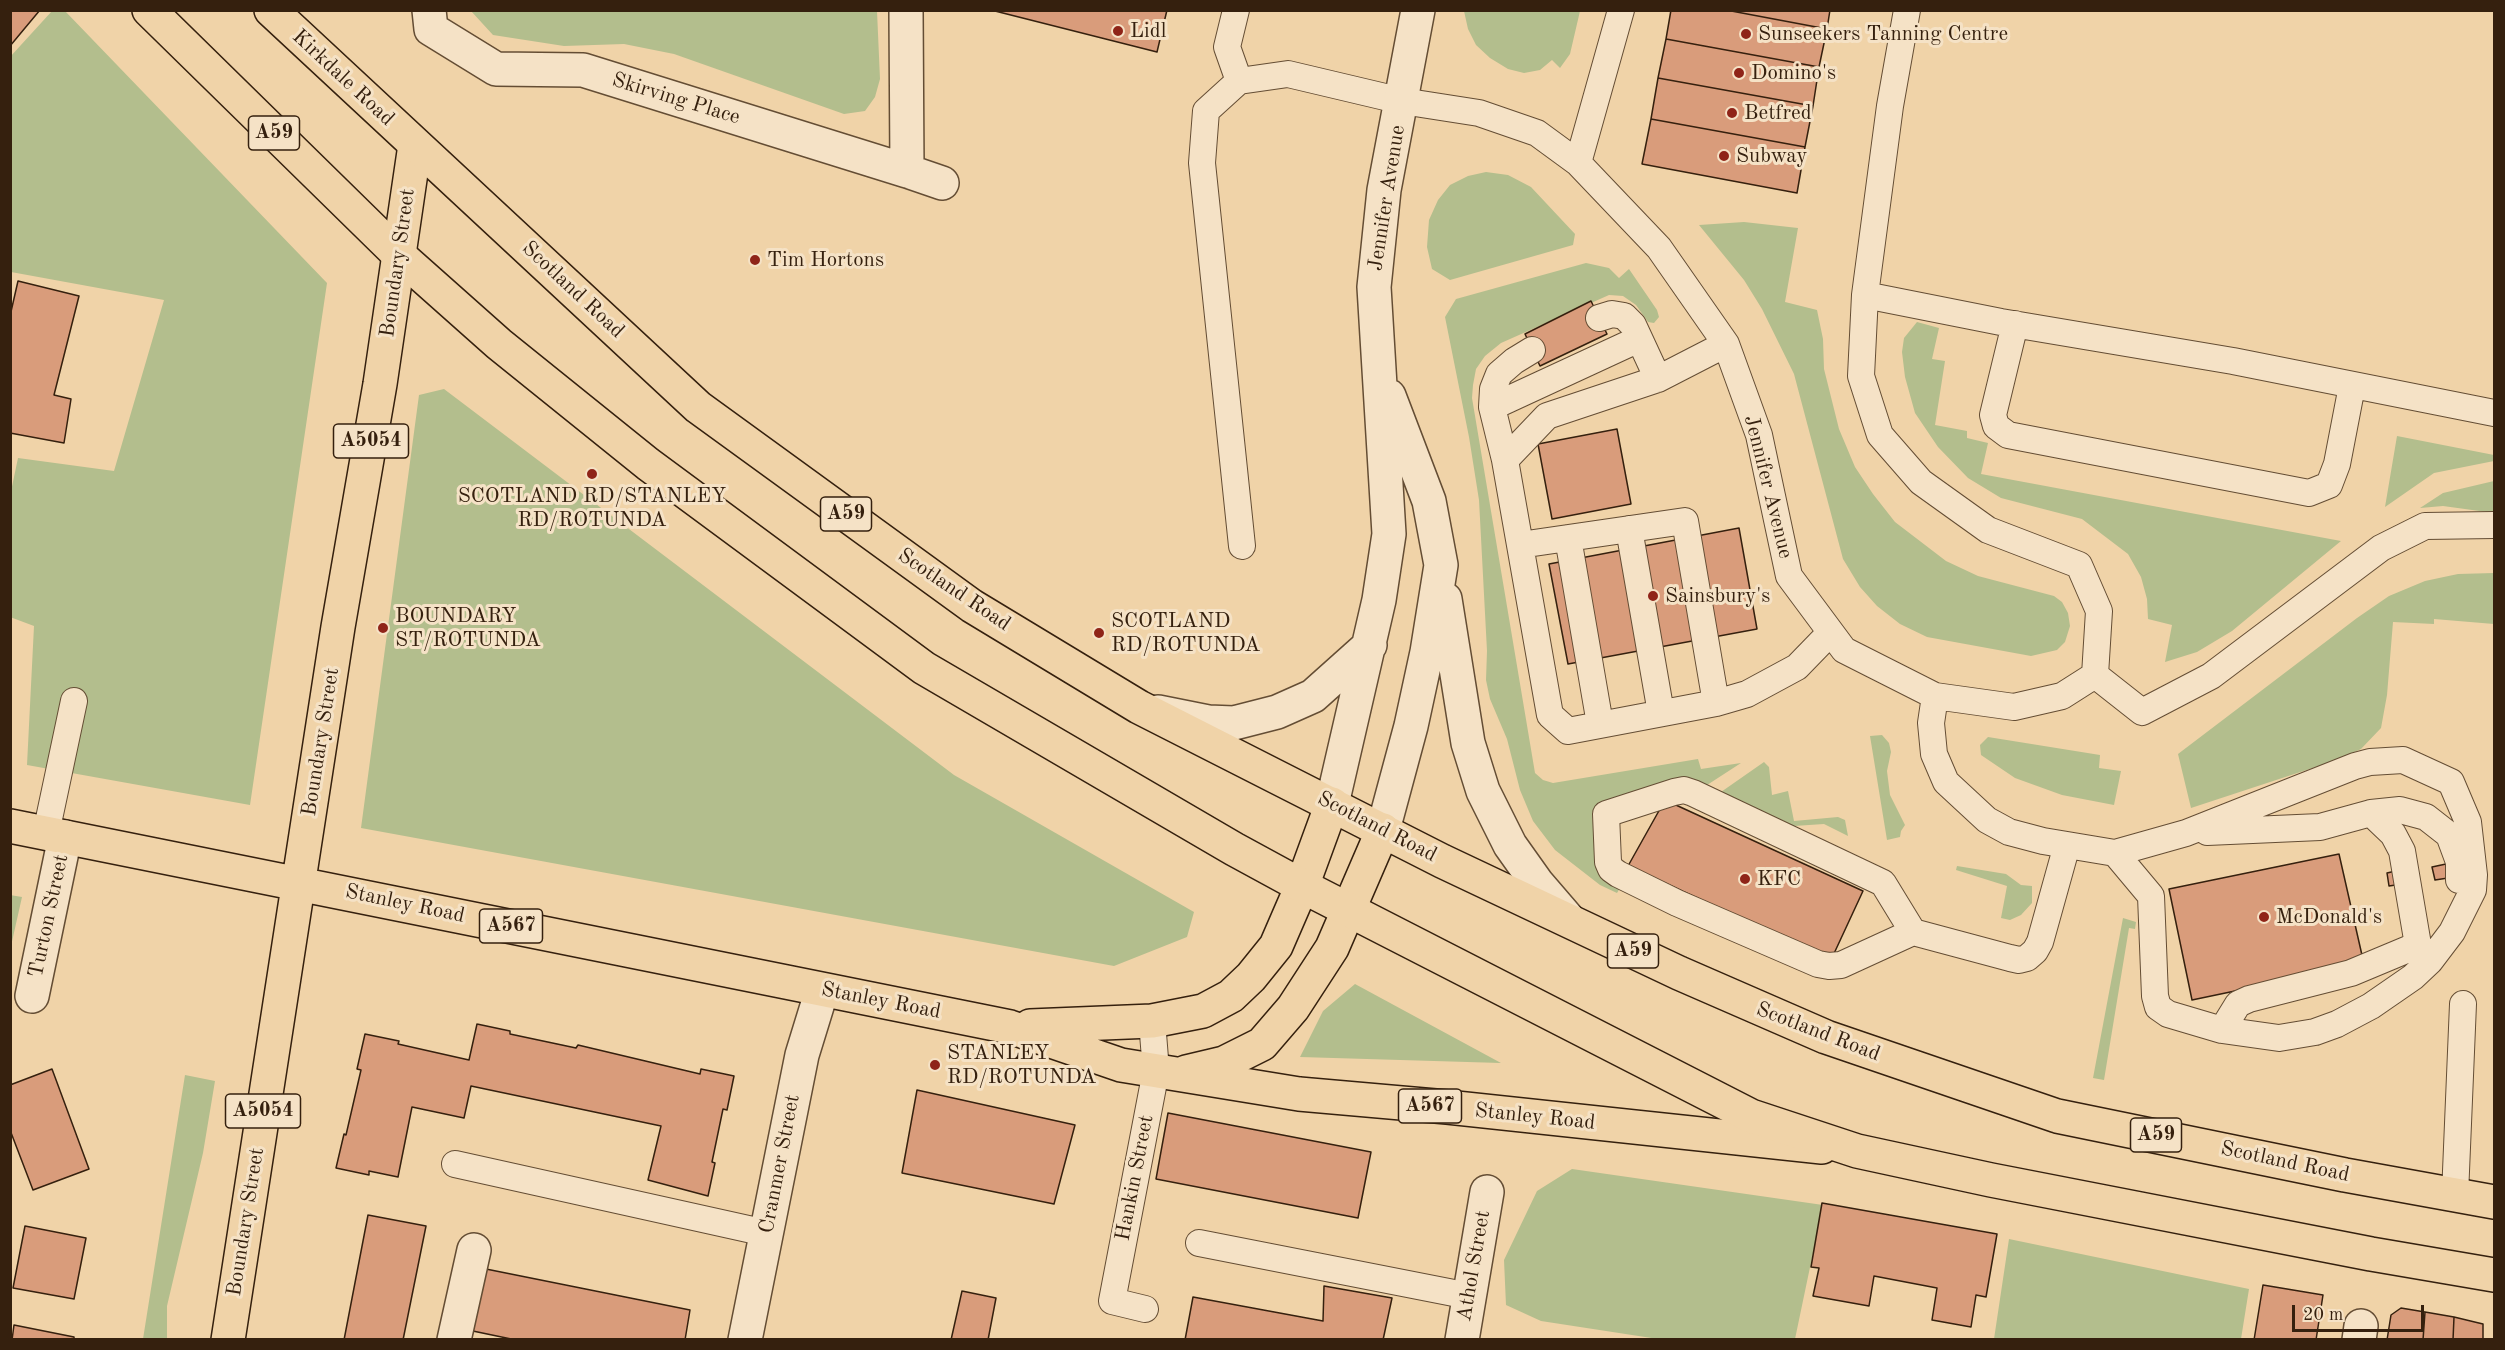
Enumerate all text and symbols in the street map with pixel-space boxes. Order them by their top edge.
place label: Lidl [1130,18,1166,44]
place label: Sunseekers Tanning Centre [1758,21,2008,47]
street label: Kirkdale Road [287,24,399,132]
marker: Lidl [1111,24,1125,38]
marker: Sunseekers Tanning Centre [1739,27,1753,41]
place label: Domino's [1751,60,1836,86]
marker: Domino's [1732,66,1746,80]
street label: Skirving Place [609,68,743,130]
place label: Betfred [1744,100,1812,126]
marker: Betfred [1725,106,1739,120]
road number: A59 [248,116,300,150]
street label: Jennifer Avenue [1363,123,1411,273]
place label: Subway [1736,143,1807,169]
marker: Subway [1717,149,1731,163]
street label: Boundary Street [375,187,421,339]
street label: Scotland Road [517,236,629,344]
place label: Tim Hortons [767,247,884,273]
marker: Tim Hortons [748,253,762,267]
street label: Jennifer Avenue [1738,413,1798,561]
road number: A5054 [334,424,409,458]
marker: SCOTLAND RD/STANLEY RD/ROTUNDA [585,467,599,481]
place label: SCOTLAND RD/STANLEY RD/ROTUNDA [458,483,726,533]
road number: A59 [820,497,872,531]
street label: Scotland Road [893,543,1015,637]
place label: Sainsbury's [1665,583,1770,609]
marker: Sainsbury's [1646,589,1660,603]
place label: BOUNDARY ST/ROTUNDA [395,603,541,653]
place label: SCOTLAND RD/ROTUNDA [1111,608,1260,658]
marker: BOUNDARY ST/ROTUNDA [376,621,390,635]
marker: SCOTLAND RD/ROTUNDA [1092,626,1106,640]
street label: Boundary Street [297,666,345,818]
street label: Scotland Road [1313,786,1441,868]
street label: Turton Street [24,852,74,980]
place label: KFC [1757,866,1801,892]
marker: KFC [1738,872,1752,886]
street label: Stanley Road [343,879,467,929]
place label: McDonald's [2276,904,2382,930]
road number: A567 [480,909,542,943]
marker: McDonald's [2257,910,2271,924]
road number: A59 [1608,934,1658,968]
street label: Stanley Road [819,977,943,1025]
street label: Scotland Road [1752,997,1884,1067]
place label: STANLEY RD/ROTUNDA [947,1040,1096,1090]
marker: STANLEY RD/ROTUNDA [928,1058,942,1072]
road number: A567 [1398,1089,1462,1123]
street label: Cranmer Street [754,1092,806,1236]
road number: A5054 [226,1094,300,1128]
street label: Stanley Road [1473,1098,1597,1136]
street label: Hankin Street [1110,1113,1160,1243]
road number: A59 [2130,1118,2182,1152]
street label: Scotland Road [2218,1136,2352,1188]
street label: Boundary Street [222,1146,270,1298]
street label: Athol Street [1452,1208,1496,1324]
scale bar [2295,1293,2427,1331]
text: 20 m [2303,1306,2343,1324]

